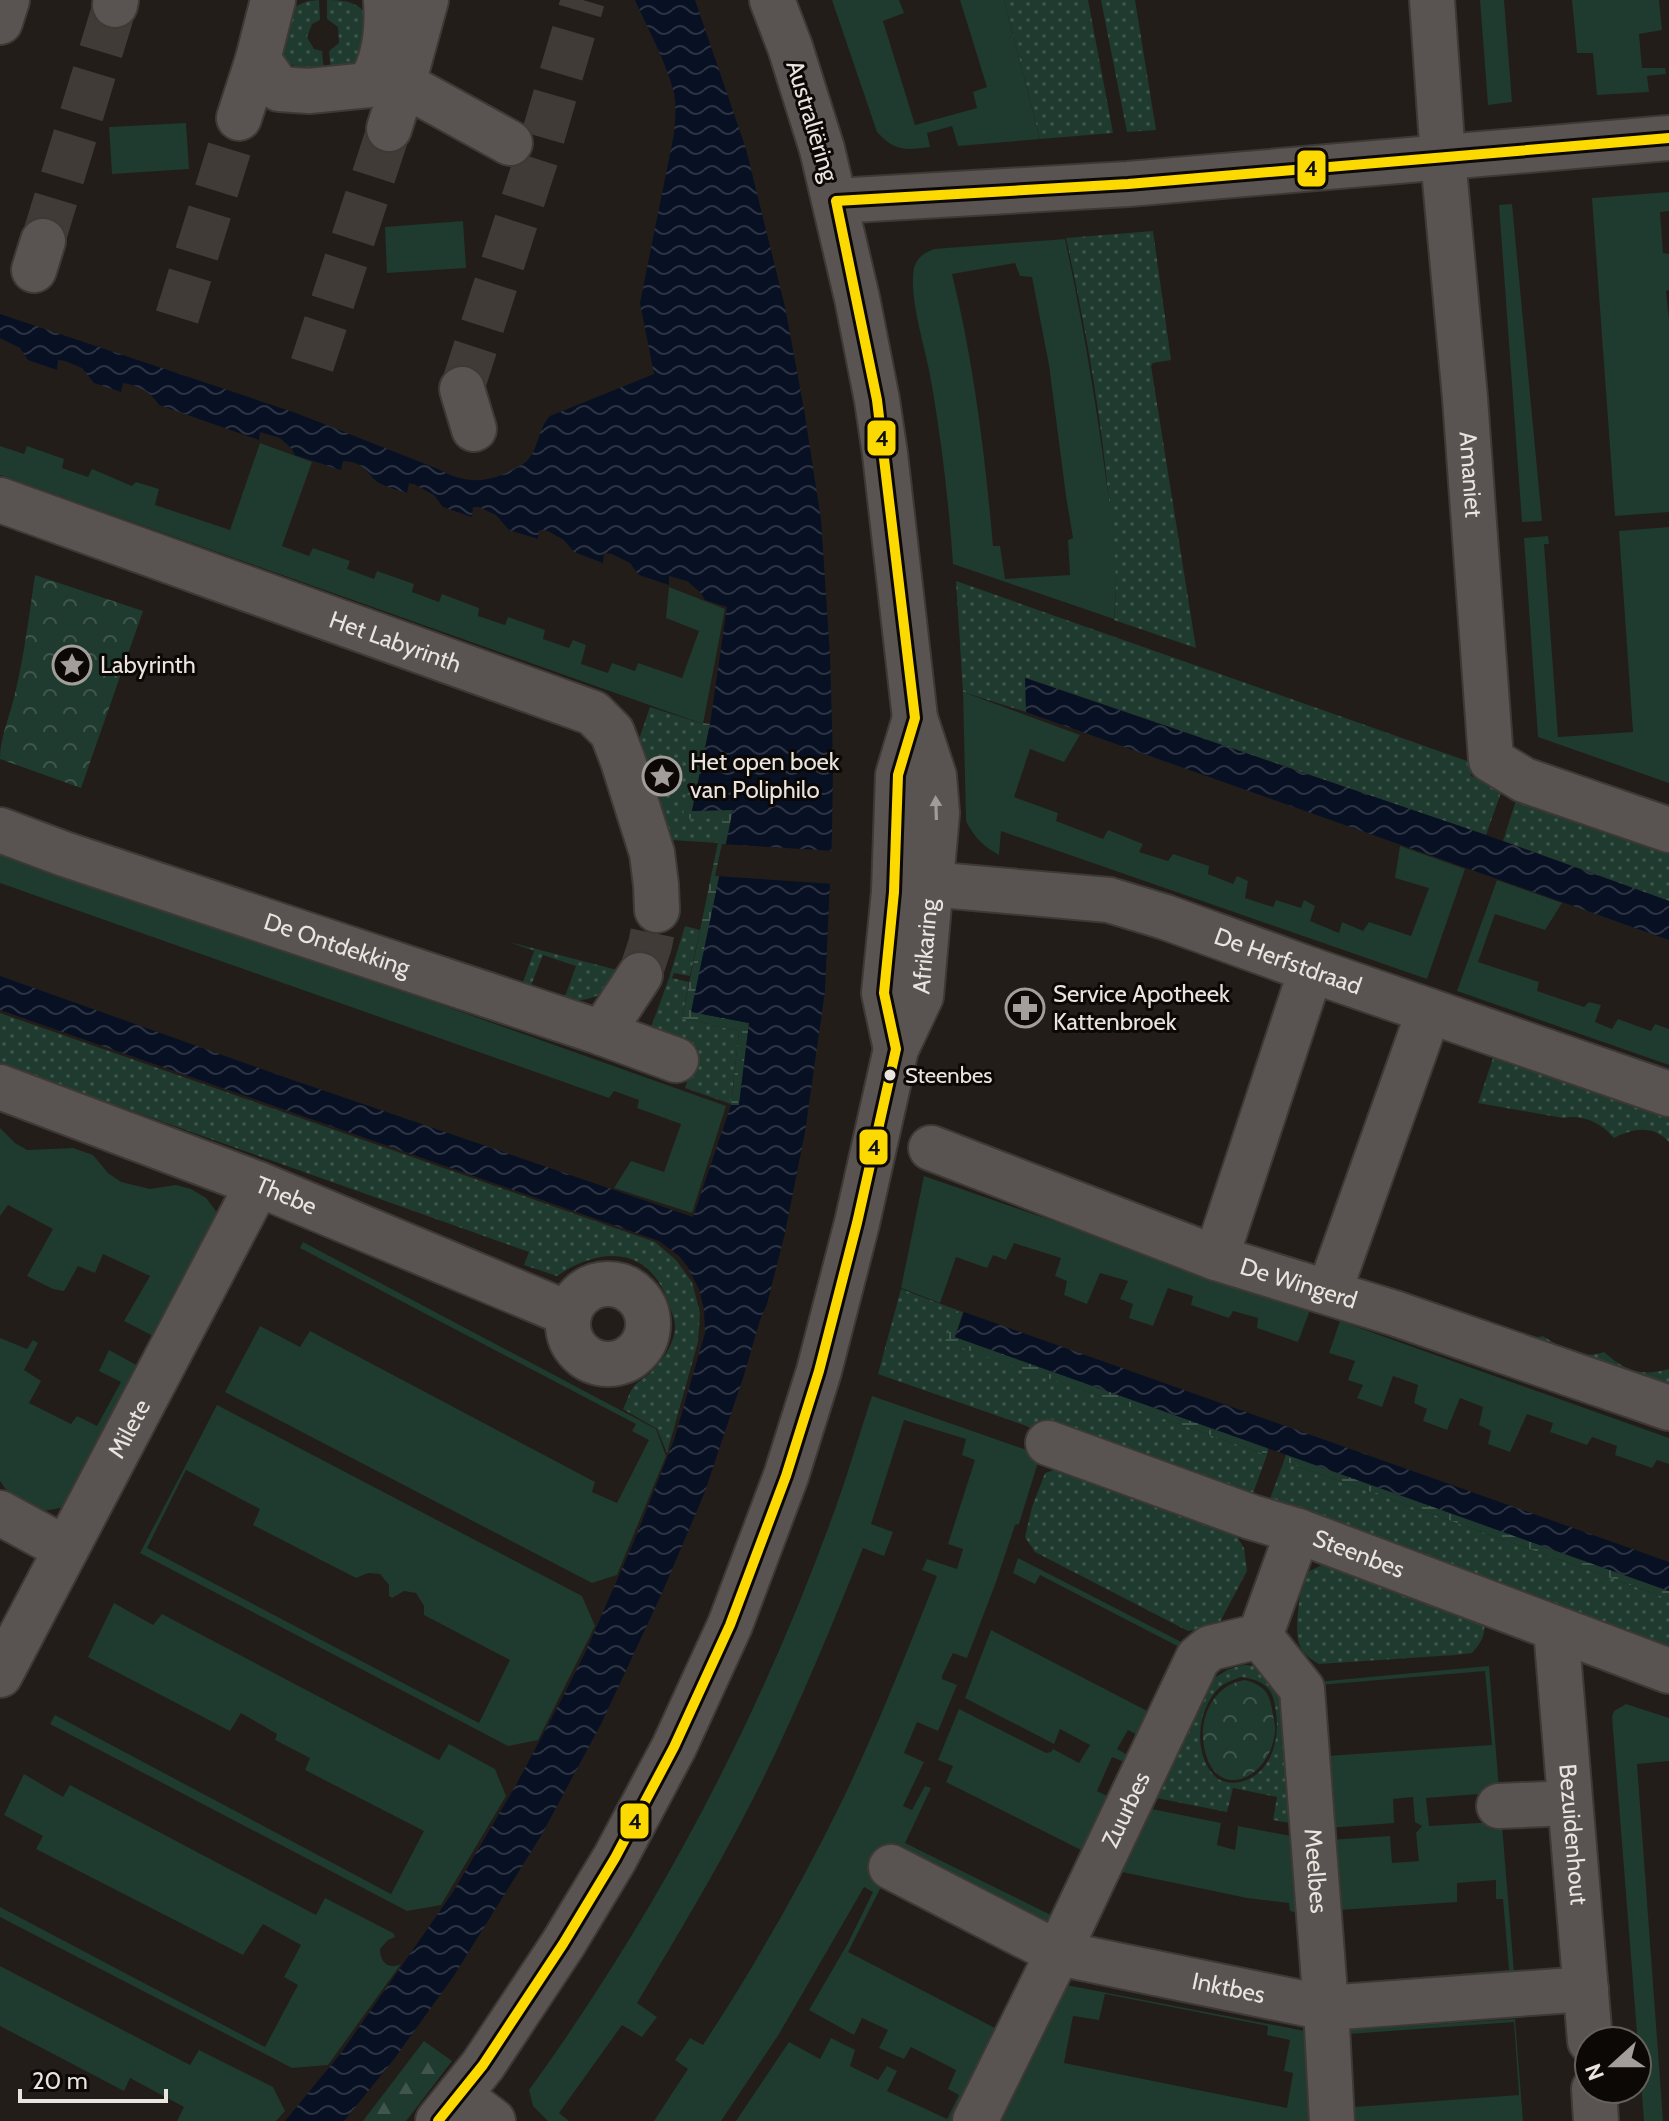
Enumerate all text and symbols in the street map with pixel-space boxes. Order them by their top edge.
street label: Australiëring [780,57,845,186]
line badge: 4 [1296,149,1327,188]
text: 4 [1304,155,1318,182]
line badge: 4 [866,419,897,457]
text: 4 [875,425,889,452]
street label: Amaniet [1453,430,1489,518]
street label: Het Labyrinth [326,605,465,679]
place icon: Labyrinth [51,644,93,686]
place label: Labyrinth [100,650,196,679]
place label: Het open boek van Poliphilo [690,747,840,804]
place icon: Het open boek van Poliphilo [641,755,683,797]
one-way arrow [929,795,942,820]
street label: Afrikaring [906,897,944,995]
street label: De Ontdekking [260,907,415,982]
street label: De Herfstdraad [1210,921,1366,1000]
place label: Service Apotheek Kattenbroek [1053,979,1230,1036]
pharmacy icon: Service Apotheek Kattenbroek [1004,987,1046,1029]
place label: Steenbes [905,1062,992,1089]
marker: Steenbes [882,1067,898,1083]
line badge: 4 [858,1128,889,1166]
text: 4 [867,1134,881,1161]
street label: Thebe [251,1170,321,1221]
street label: De Wingerd [1237,1251,1361,1315]
street label: Milete [102,1394,156,1463]
street label: Steenbes [1309,1523,1409,1584]
street label: Bezuidenhout [1553,1763,1594,1906]
street label: Zuurbes [1095,1767,1156,1852]
line badge: 4 [619,1802,650,1840]
text: 4 [628,1808,642,1835]
street label: Meelbes [1299,1827,1334,1914]
street label: Inktbes [1190,1966,1268,2009]
north arrow [1573,2025,1653,2105]
scale bar [20,2053,166,2103]
text: N [1579,2060,1610,2084]
text: 20 m [32,2066,88,2095]

